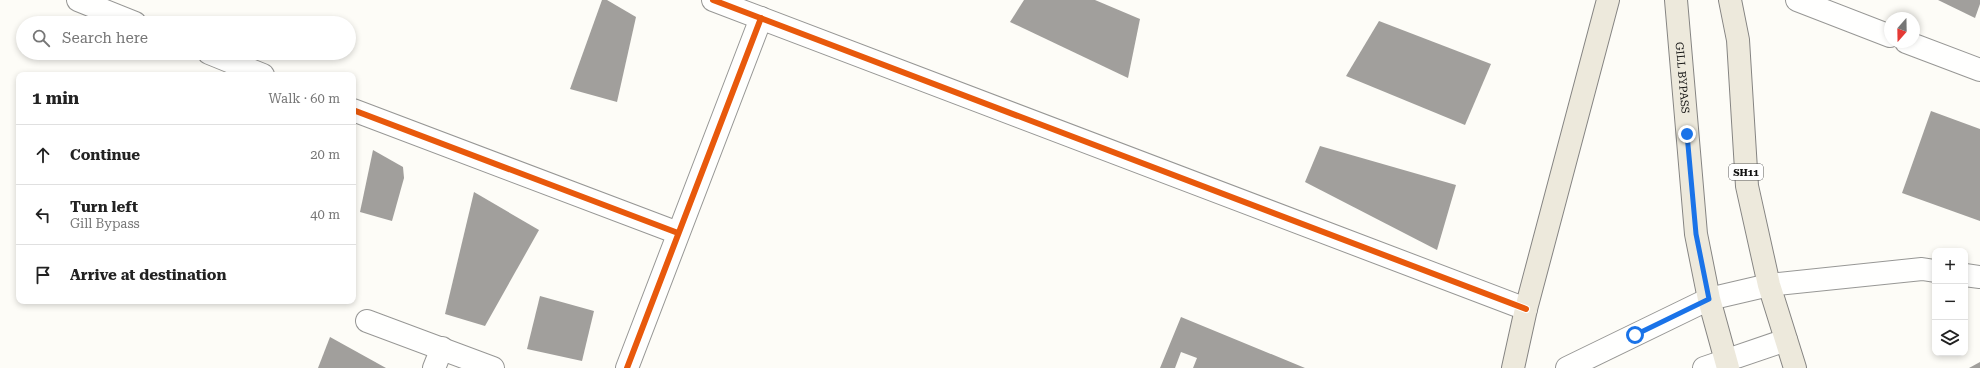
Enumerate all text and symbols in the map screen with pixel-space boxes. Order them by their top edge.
north arrow [1884,12,1920,48]
search box [16,16,356,60]
icon: search [30,27,52,49]
text: Search here [62,29,148,47]
street label: GILL BYPASS [1673,41,1692,114]
text: 1 min [32,88,79,108]
text: Walk · 60 m [268,91,340,106]
route end [1678,125,1696,143]
icon: ahead [32,144,54,166]
text: Continue [70,146,140,164]
text: 20 m [310,147,340,162]
road number: SH11 [1729,164,1763,180]
text: Turn left [70,198,138,216]
icon: left [32,204,54,226]
text: 40 m [310,207,340,222]
text: Gill Bypass [70,216,140,231]
map controls [1932,248,1968,356]
button: + [1932,248,1968,284]
icon: arrive [32,264,54,286]
text: Arrive at destination [70,266,226,284]
button: − [1932,284,1968,320]
button: layers [1932,320,1968,356]
route start [1626,326,1644,344]

